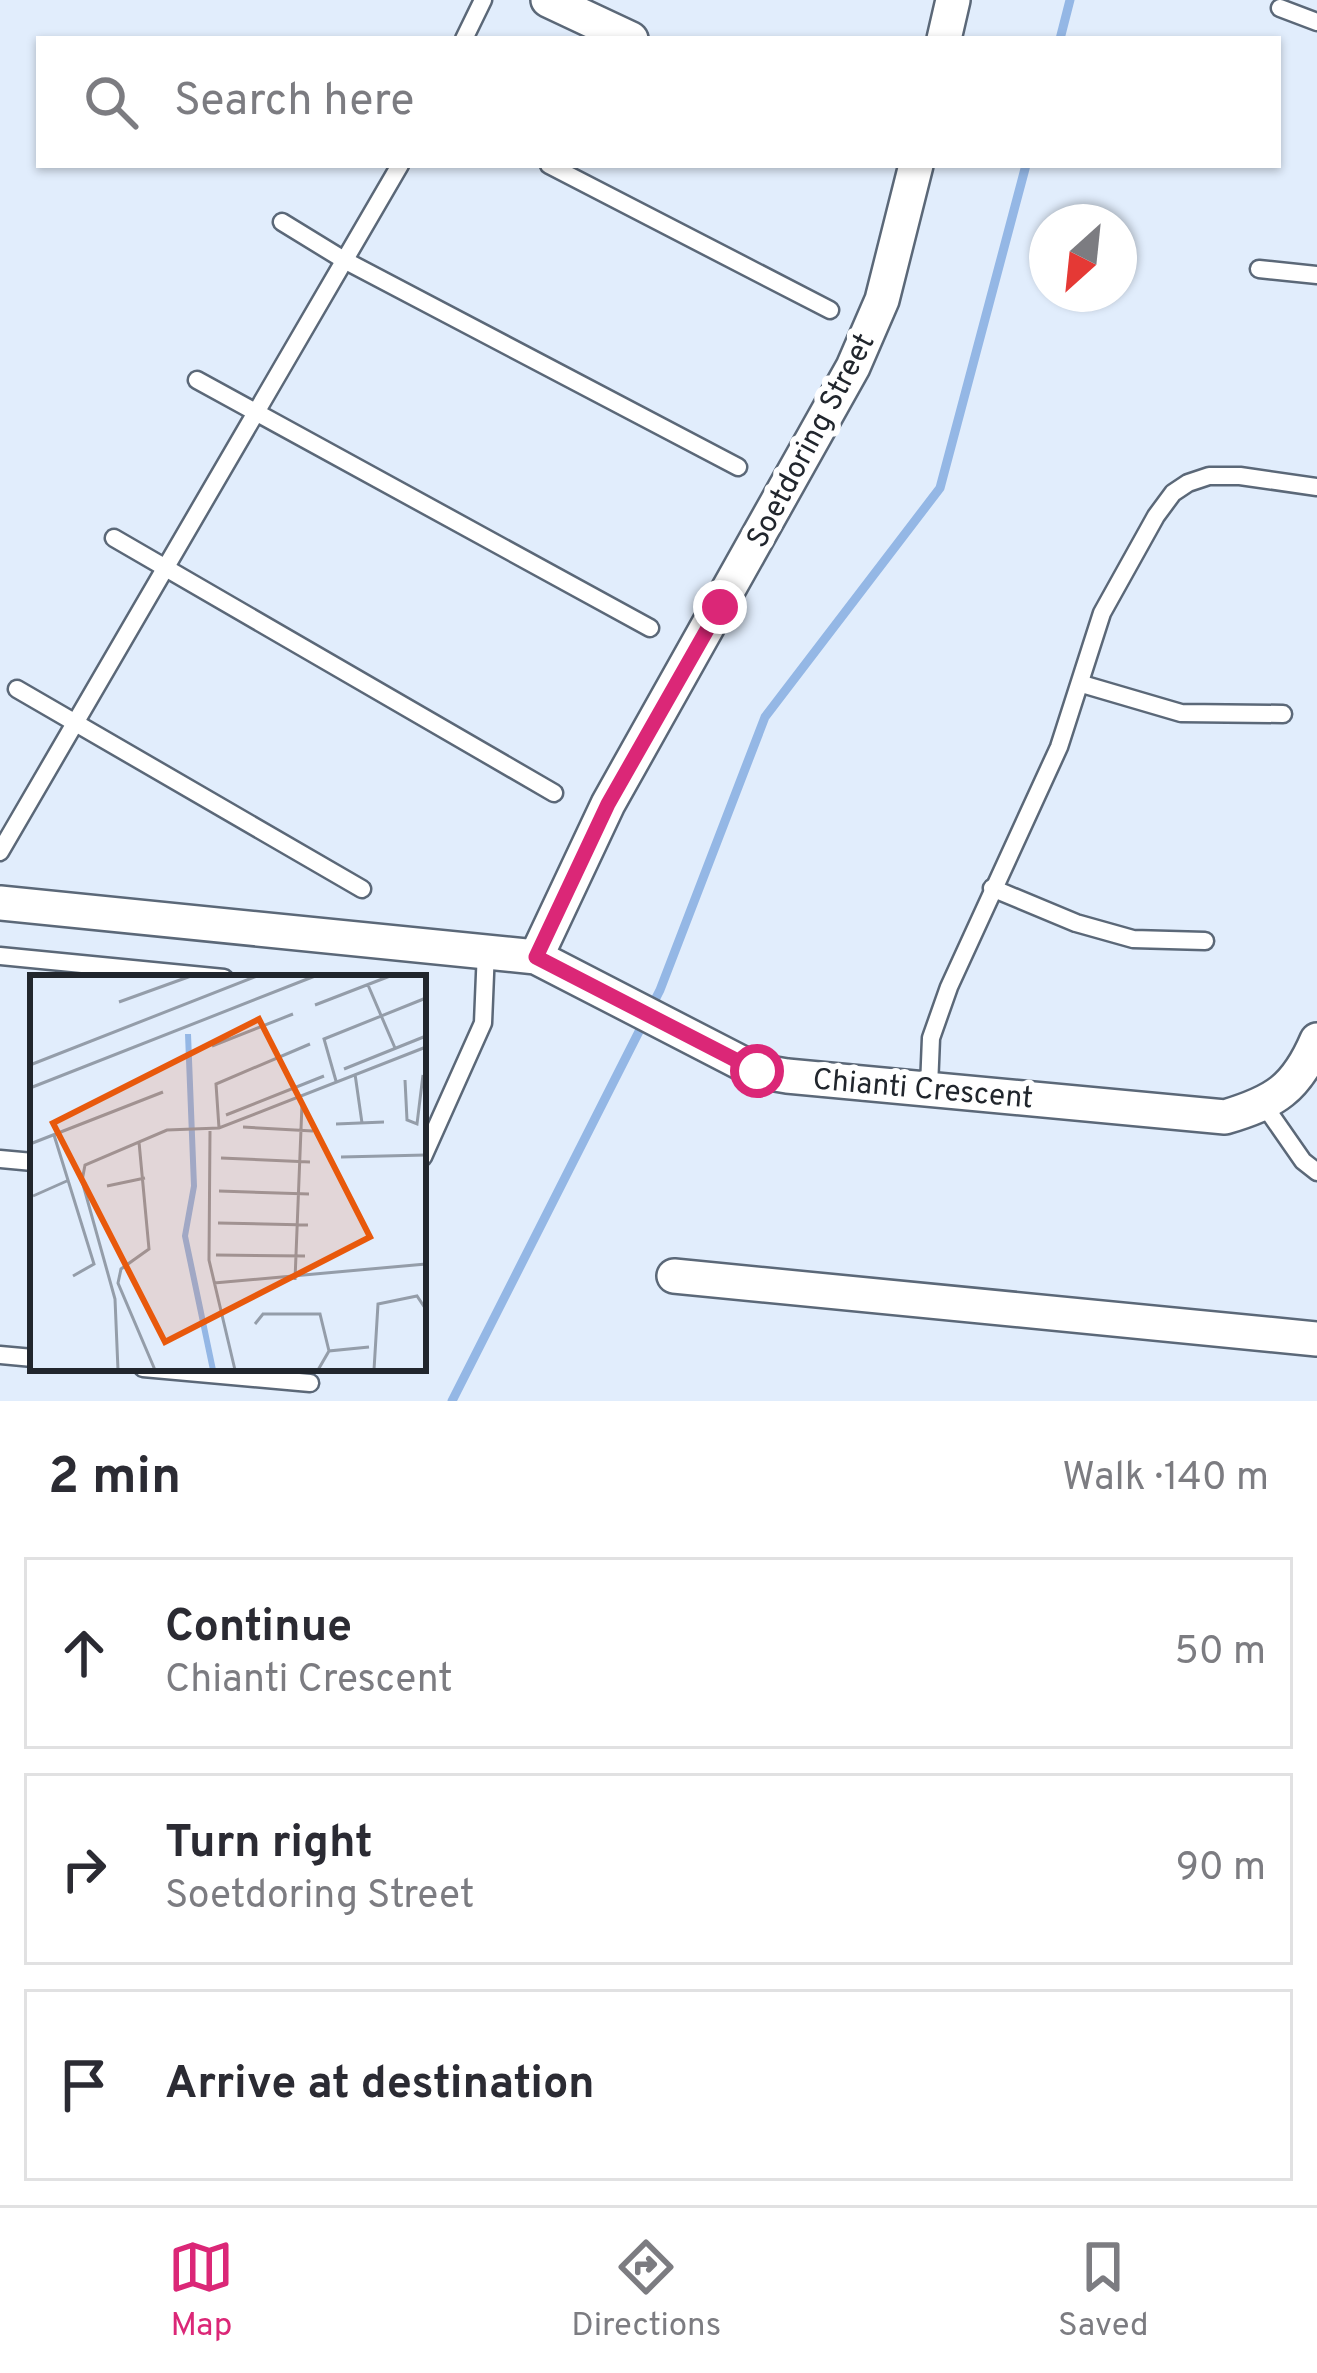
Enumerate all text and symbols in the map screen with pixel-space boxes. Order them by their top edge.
search box [36,36,1281,168]
icon: search [78,69,144,135]
text: Search here [174,74,414,131]
north arrow [1029,204,1137,312]
street label: Soetdoring Street [740,327,884,555]
route end [693,580,747,634]
inset map [30,975,426,1371]
route start [730,1044,784,1098]
street label: Chianti Crescent [811,1062,1035,1119]
text: 2 min [48,1447,181,1512]
text: Walk · 140 m [1062,1455,1269,1504]
text: Continue [165,1600,352,1657]
icon: ahead [51,1620,117,1686]
text: 50 m [1175,1629,1266,1678]
text: Chianti Crescent [165,1657,453,1706]
text: Turn right [165,1816,373,1873]
icon: right [51,1836,117,1902]
text: 90 m [1176,1845,1266,1894]
text: Soetdoring Street [165,1873,474,1922]
icon: arrive [51,2052,117,2118]
text: Arrive at destination [165,2057,595,2114]
tab: Map [168,2234,234,2348]
tab: Directions [571,2234,721,2348]
tab: Saved [1058,2234,1149,2348]

